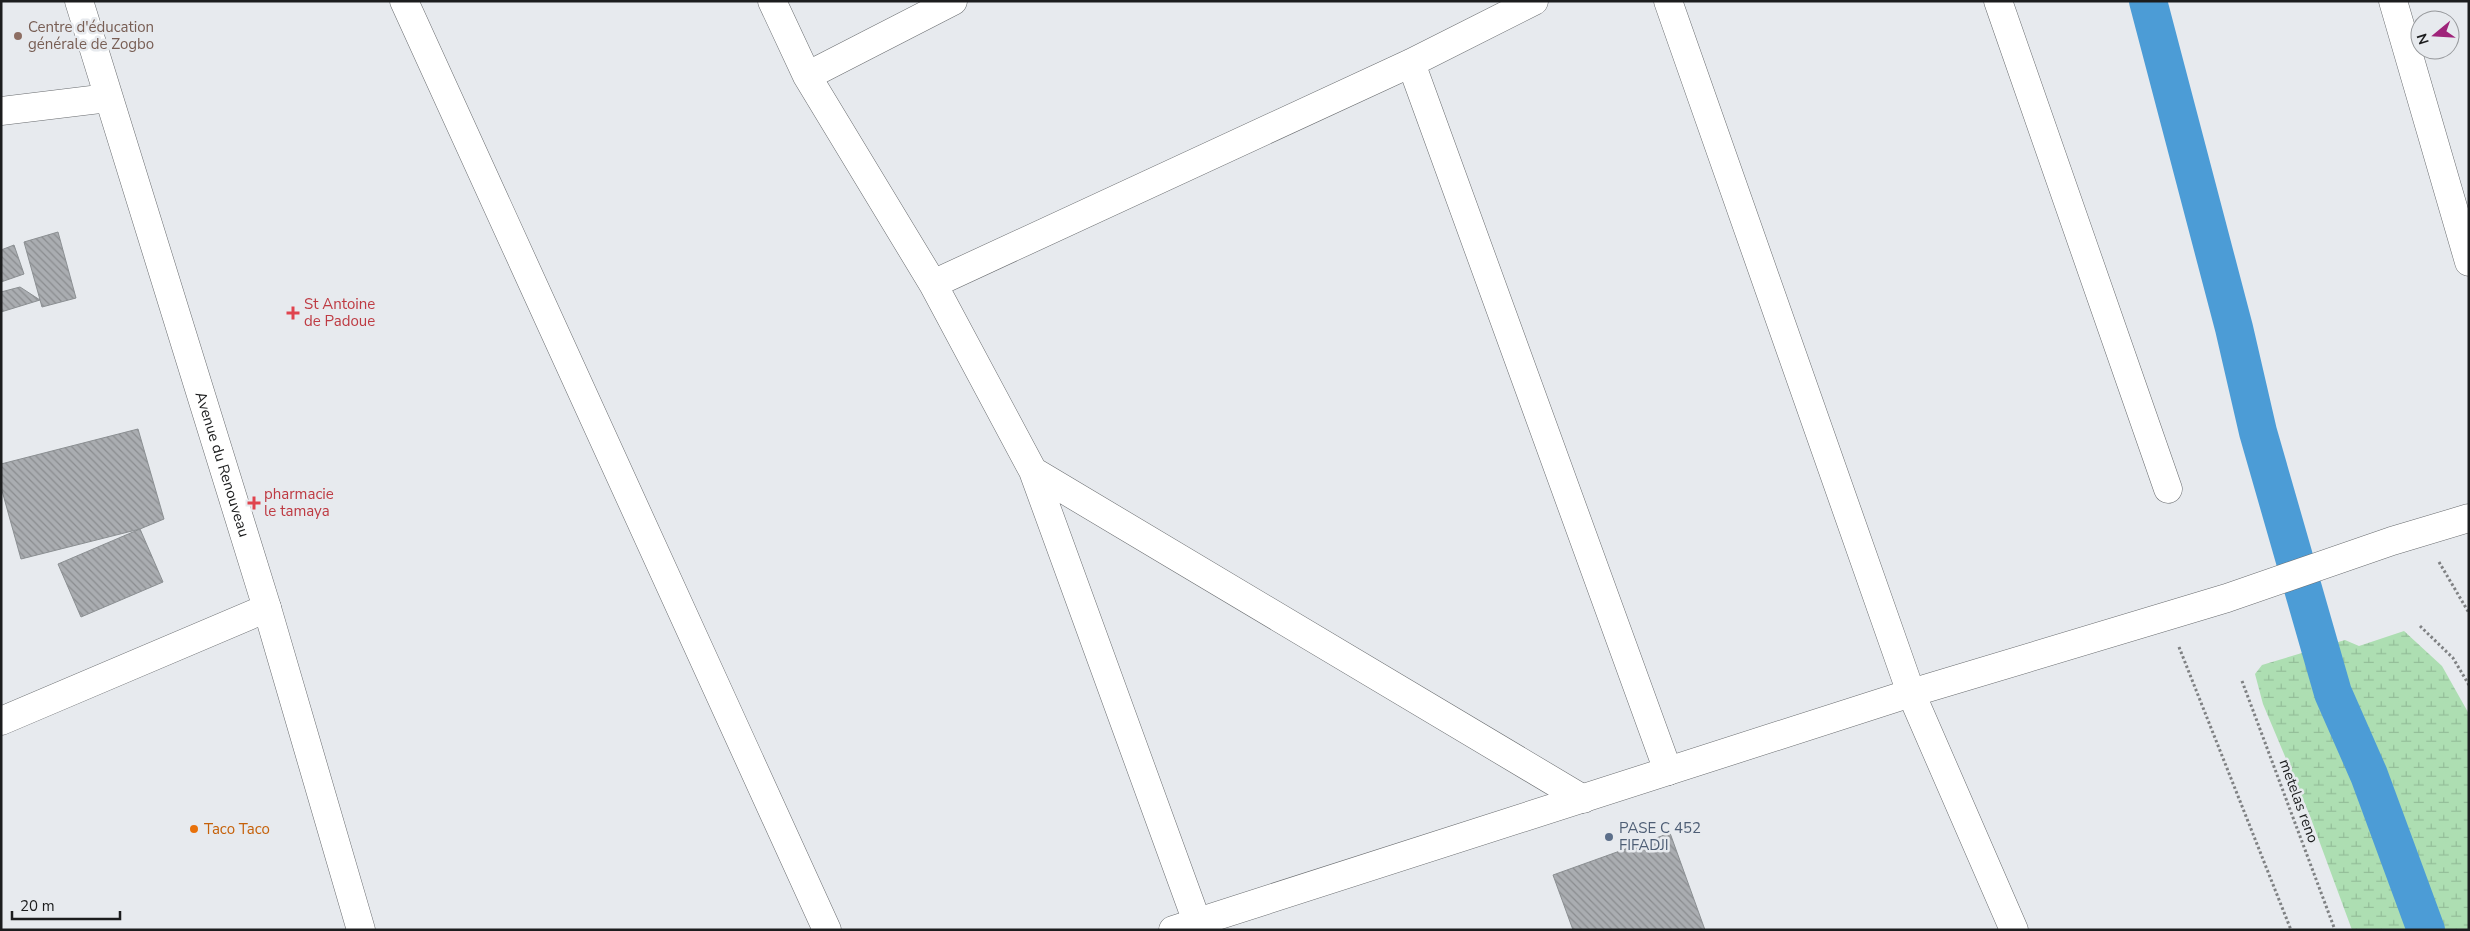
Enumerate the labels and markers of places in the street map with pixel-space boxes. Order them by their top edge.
place label: Centre d'éducation générale de Zogbo [28,17,154,54]
marker: Centre d'éducation générale de Zogbo [12,30,24,42]
place label: St Antoine de Padoue [304,294,375,331]
marker: St Antoine de Padoue [286,306,300,320]
place label: pharmacie le tamaya [264,484,334,521]
marker: pharmacie le tamaya [248,497,260,509]
place label: PASE C 452 FIFADJI [1619,818,1701,855]
place label: Taco Taco [204,819,270,839]
marker: Taco Taco [188,823,200,835]
marker: PASE C 452 FIFADJI [1603,831,1615,843]

